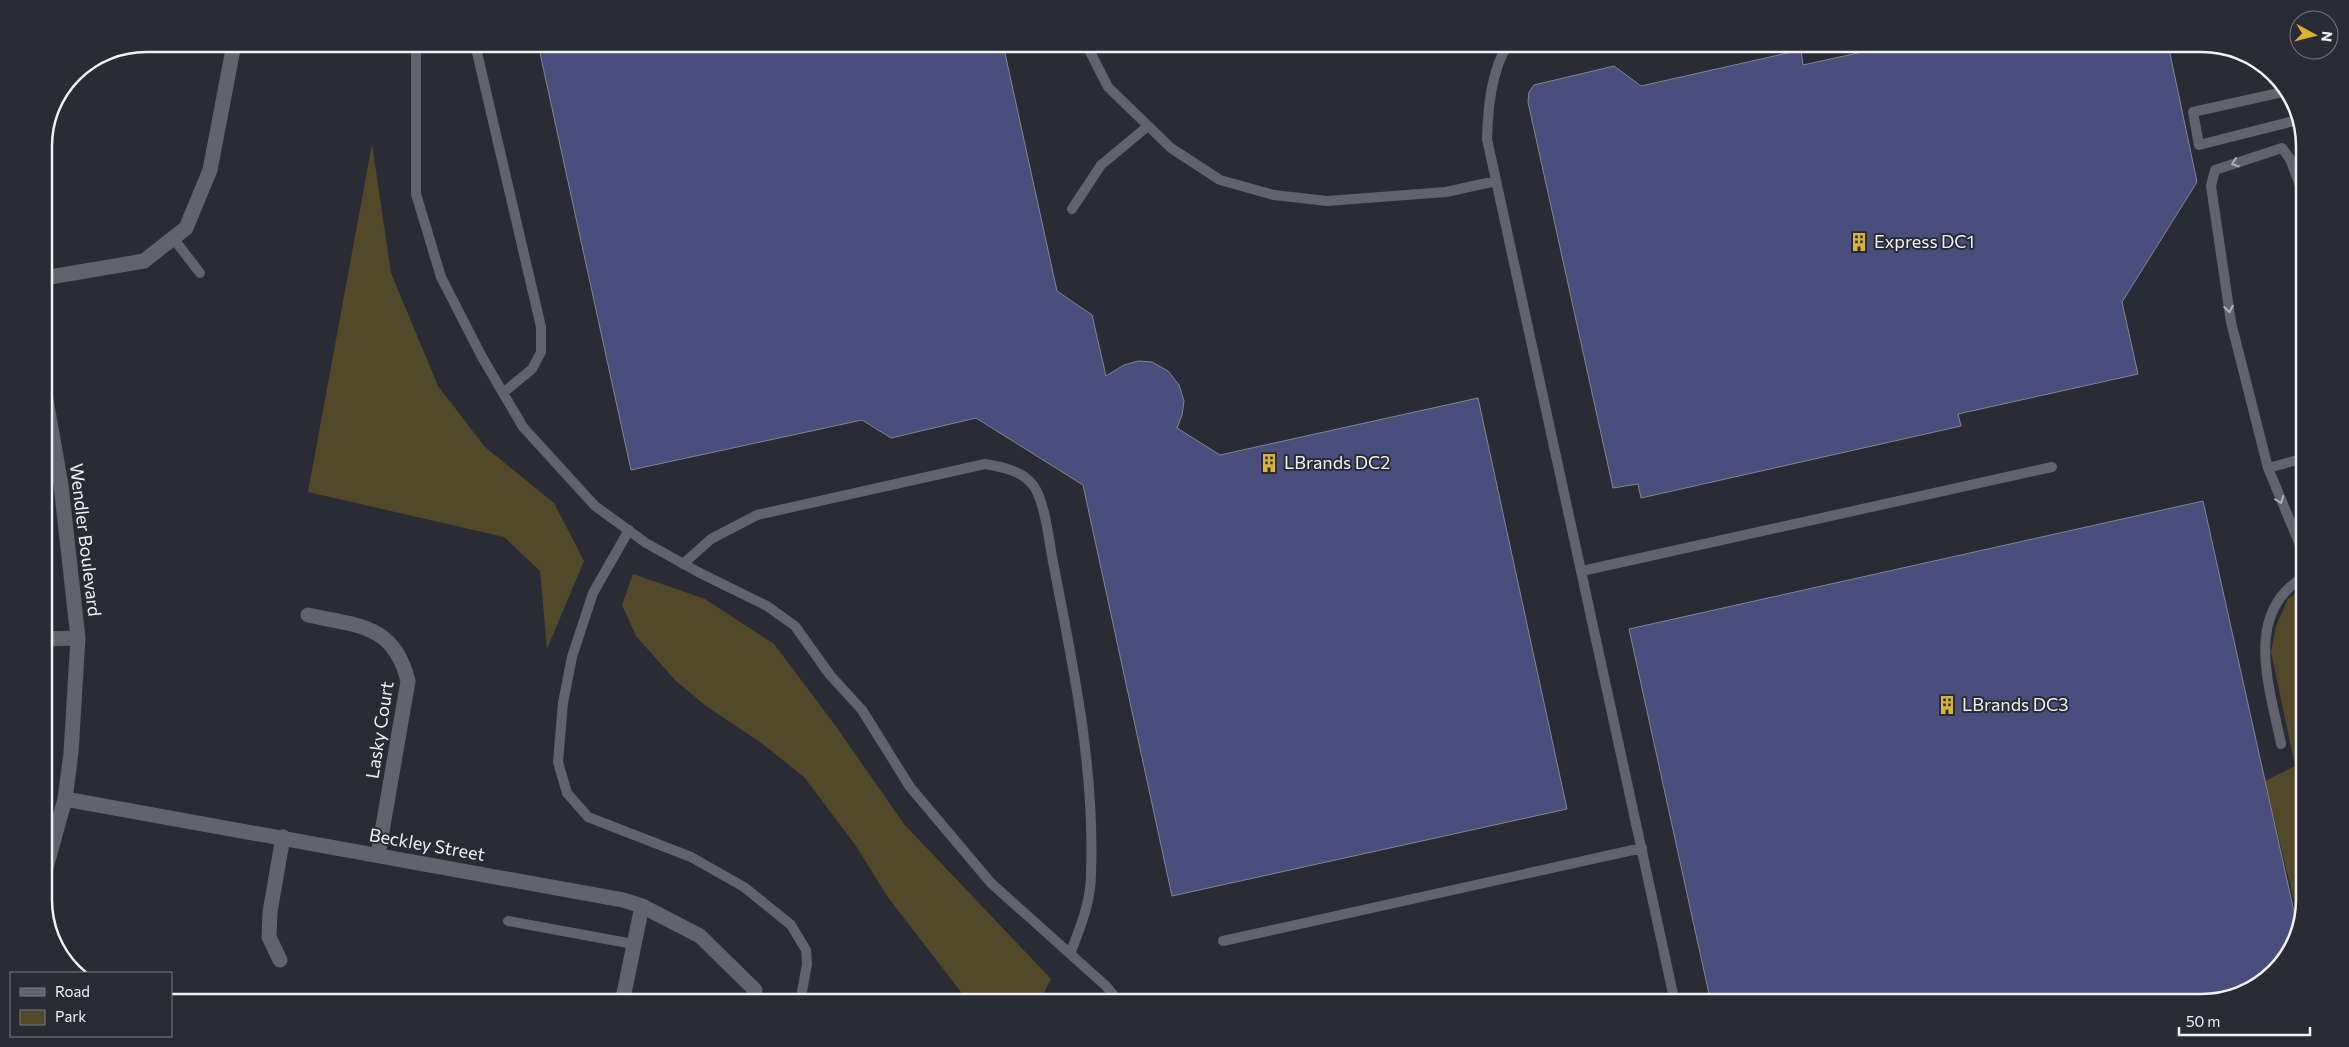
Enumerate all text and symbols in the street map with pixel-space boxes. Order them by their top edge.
north arrow [2289,10,2339,60]
text: N [2318,30,2336,43]
one-way arrow [2232,158,2240,168]
place label: Express DC1 [1874,230,1974,252]
building icon: Express DC1 [1848,231,1870,253]
one-way arrow [2223,306,2234,314]
place label: LBrands DC2 [1284,451,1390,473]
building icon: LBrands DC2 [1258,452,1280,474]
street label: Wendler Boulevard [66,462,106,618]
one-way arrow [2274,495,2284,504]
street label: Lasky Court [360,680,398,780]
place label: LBrands DC3 [1962,693,2069,715]
building icon: LBrands DC3 [1936,694,1958,716]
street label: Beckley Street [368,823,487,865]
legend [10,972,172,1037]
text: Road [55,982,90,1000]
scale bar [2179,1004,2310,1036]
text: Park [55,1007,86,1025]
text: 50 m [2186,1012,2220,1030]

